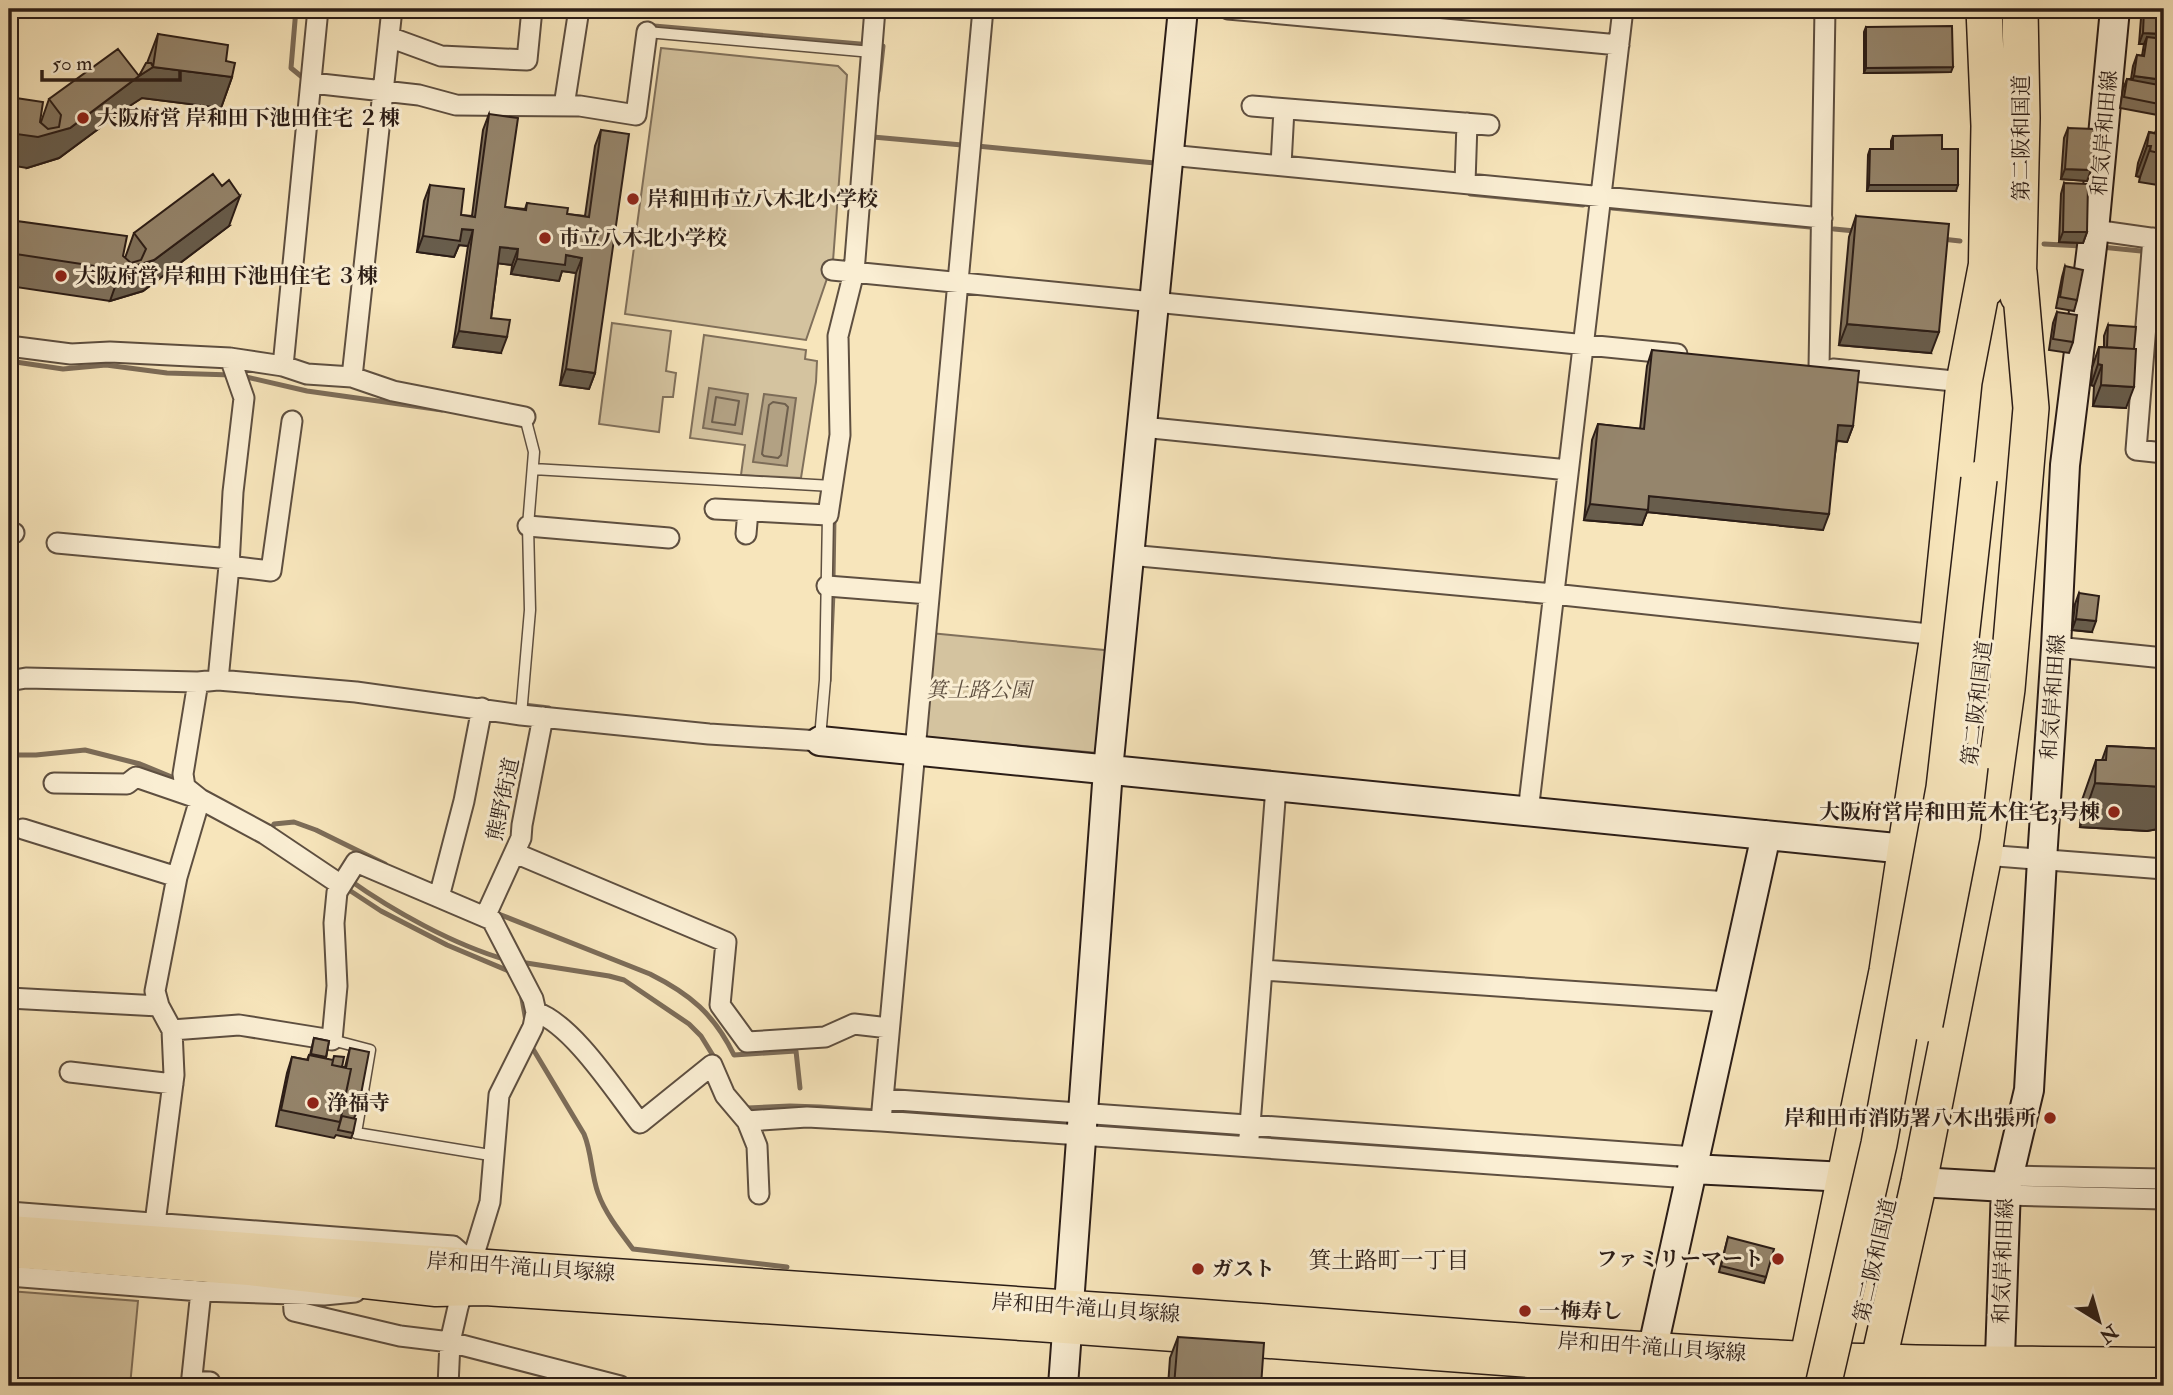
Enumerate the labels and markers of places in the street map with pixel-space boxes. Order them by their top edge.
place label: 大阪府営 岸和田下池田住宅 ２棟 [97,105,400,132]
marker: 大阪府営 岸和田下池田住宅 ２棟 [75,110,91,126]
place label: 岸和田市立八木北小学校 [647,186,878,213]
marker: 岸和田市立八木北小学校 [625,191,641,207]
place label: 市立八木北小学校 [559,225,727,252]
marker: 市立八木北小学校 [537,230,553,246]
place label: 大阪府営 岸和田下池田住宅 ３棟 [75,263,378,290]
marker: 大阪府営 岸和田下池田住宅 ３棟 [53,268,69,284]
place label: 大阪府営岸和田荒木住宅3号棟 [1819,799,2100,826]
marker: 大阪府営岸和田荒木住宅3号棟 [2106,804,2122,820]
place label: 浄福寺 [327,1090,390,1117]
marker: 浄福寺 [305,1095,321,1111]
place label: 岸和田市消防署八木出張所 [1784,1105,2036,1132]
marker: 岸和田市消防署八木出張所 [2042,1110,2058,1126]
place label: ファミリーマート [1596,1246,1764,1273]
marker: ファミリーマート [1770,1251,1786,1267]
place label: ガスト [1212,1256,1275,1283]
marker: ガスト [1190,1261,1206,1277]
place label: 一梅寿し [1539,1298,1623,1325]
marker: 一梅寿し [1517,1303,1533,1319]

